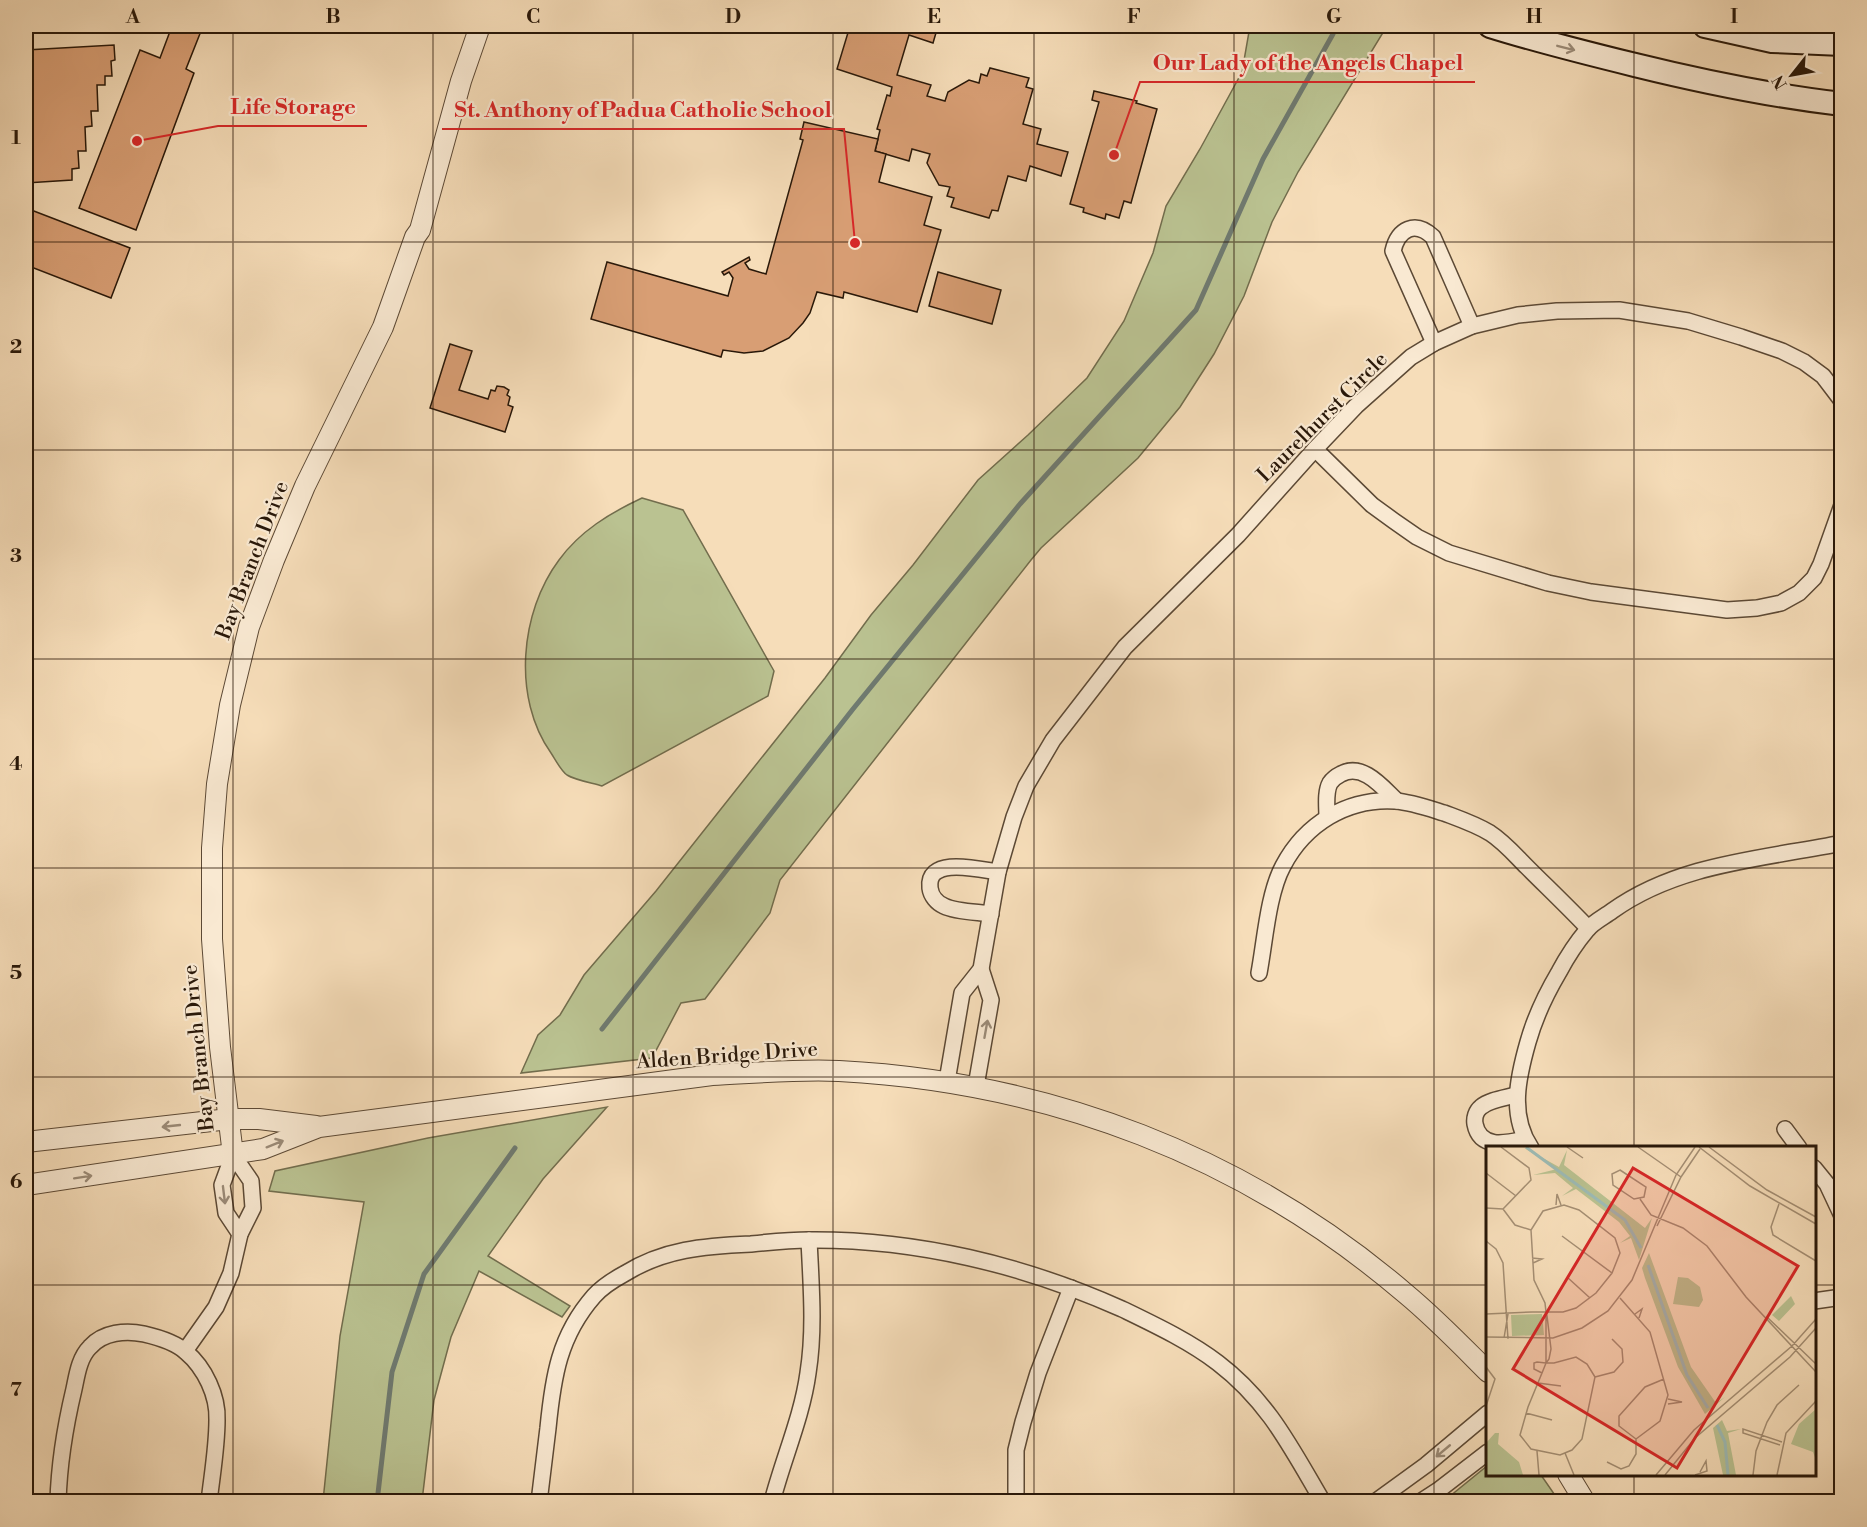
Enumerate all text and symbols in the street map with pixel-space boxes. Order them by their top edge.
text: A [125,5,141,30]
text: B [325,5,341,30]
text: C [526,5,540,30]
text: D [725,5,741,30]
text: E [927,5,941,30]
text: F [1127,5,1141,30]
text: G [1326,5,1342,30]
text: H [1526,5,1543,30]
text: I [1730,5,1738,30]
callout: Our Lady of the Angels Chapel [1140,42,1475,82]
one-way arrow [1556,43,1575,55]
north arrow [1762,45,1822,105]
text: Our Lady of the Angels Chapel [1153,50,1463,77]
text: N [1768,71,1792,93]
callout: Life Storage [218,86,367,126]
callout: St. Anthony of Padua Catholic School [442,89,844,129]
text: Life Storage [230,94,356,121]
text: St. Anthony of Padua Catholic School [454,97,832,124]
text: 1 [11,126,21,151]
text: 2 [10,335,22,360]
street label: Laurelhurst Circle [1252,347,1394,489]
street label: Bay Branch Drive [210,478,295,644]
text: 3 [10,544,22,569]
text: 4 [9,752,23,777]
text: 5 [10,961,22,986]
street label: Bay Branch Drive [177,963,221,1133]
one-way arrow [980,1019,991,1039]
street label: Alden Bridge Drive [634,1037,819,1075]
one-way arrow [161,1121,181,1132]
one-way arrow [266,1138,284,1149]
inset map [1486,1146,1816,1476]
text: 6 [10,1170,23,1195]
one-way arrow [73,1172,93,1183]
one-way arrow [219,1185,230,1205]
text: 7 [10,1378,22,1403]
one-way arrow [1435,1444,1451,1457]

